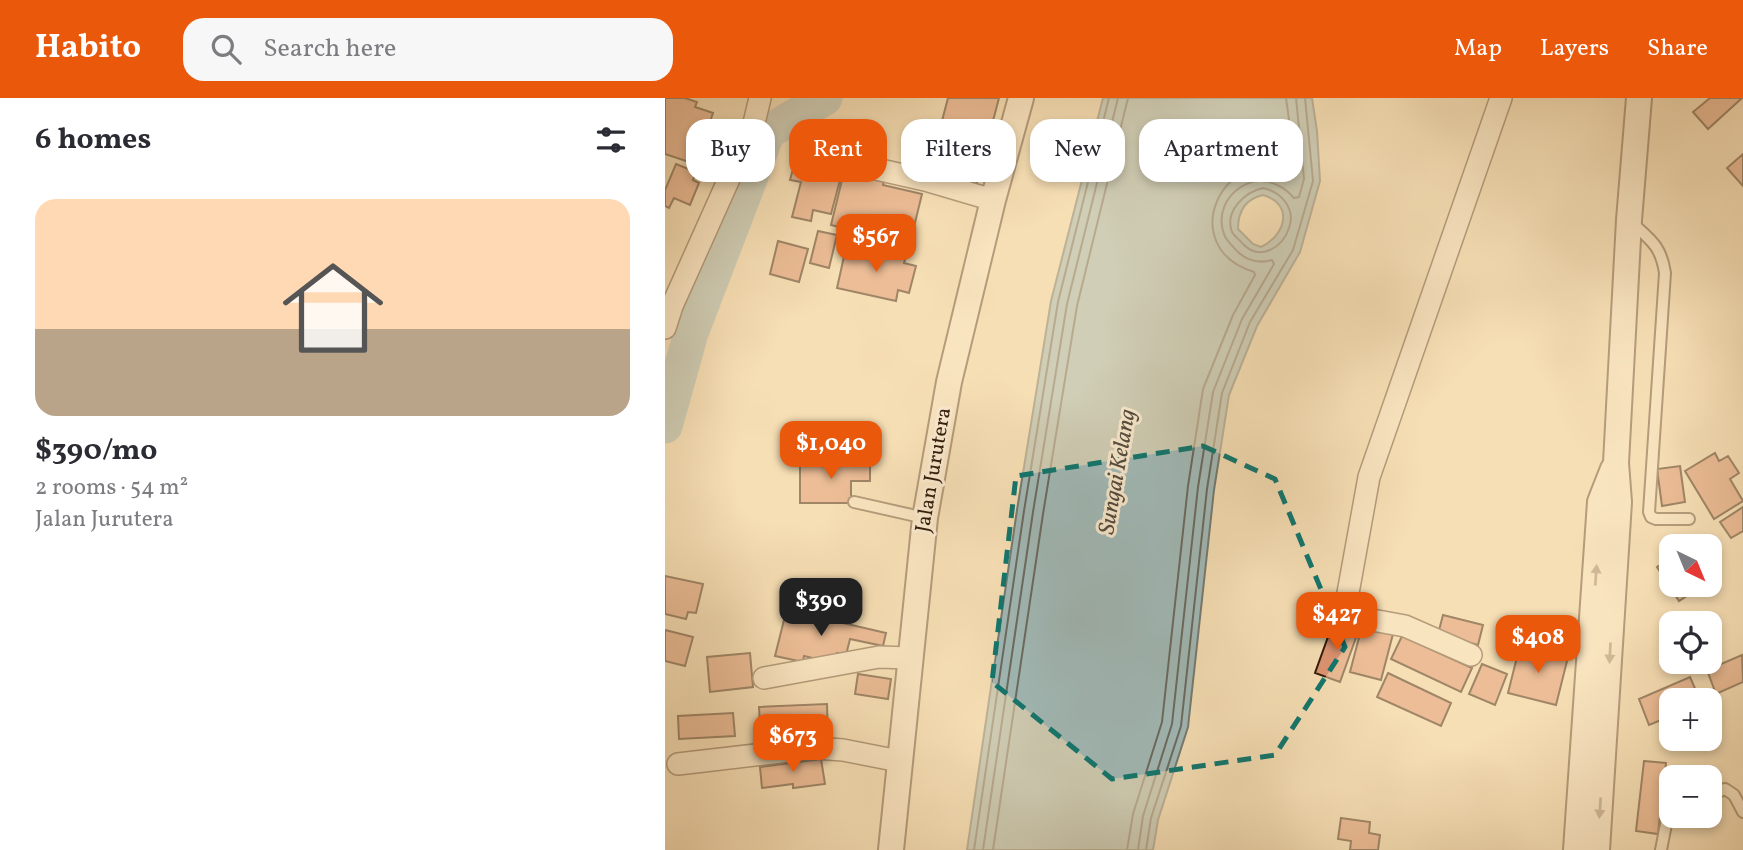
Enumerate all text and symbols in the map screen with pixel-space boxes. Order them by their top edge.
search box [183,18,673,81]
text: Habito [35,26,141,72]
icon: search [207,30,245,68]
text: Search here [263,31,396,67]
text: Map [1454,32,1502,66]
text: Layers [1540,32,1609,66]
text: Share [1647,32,1708,66]
text: 6 homes [35,119,151,161]
chip: Buy [686,119,775,182]
chip: Rent [789,119,887,182]
chip: Filters [901,119,1016,182]
chip: New [1030,119,1125,182]
chip: Apartment [1139,119,1303,182]
icon: filters [592,121,630,159]
pin: $567 [835,214,917,274]
text: $567 [852,221,900,253]
icon: home [270,245,396,371]
street label: Jalan Jurutera [909,405,959,535]
water label: Sungai Kelang [1091,407,1145,537]
pin: $1,040 [774,422,888,481]
text: $1,040 [796,428,866,460]
text: $390/mo [35,430,157,472]
text: 2 rooms · 54 m² [35,472,188,504]
text: Jalan Jurutera [35,504,174,536]
north arrow [1659,534,1722,597]
map controls [1659,534,1722,828]
one-way arrow [1590,564,1601,586]
pin: $390 [780,578,862,638]
text: $390 [795,585,847,617]
pin: $427 [1296,592,1378,652]
text: $427 [1312,599,1362,631]
button: locate [1659,611,1722,674]
pin: $408 [1497,616,1579,675]
text: $408 [1511,622,1565,654]
one-way arrow [1605,642,1616,664]
button: + [1659,688,1722,751]
pin: $673 [752,714,834,774]
text: $673 [769,721,817,753]
button: − [1659,765,1722,828]
one-way arrow [1594,797,1605,819]

